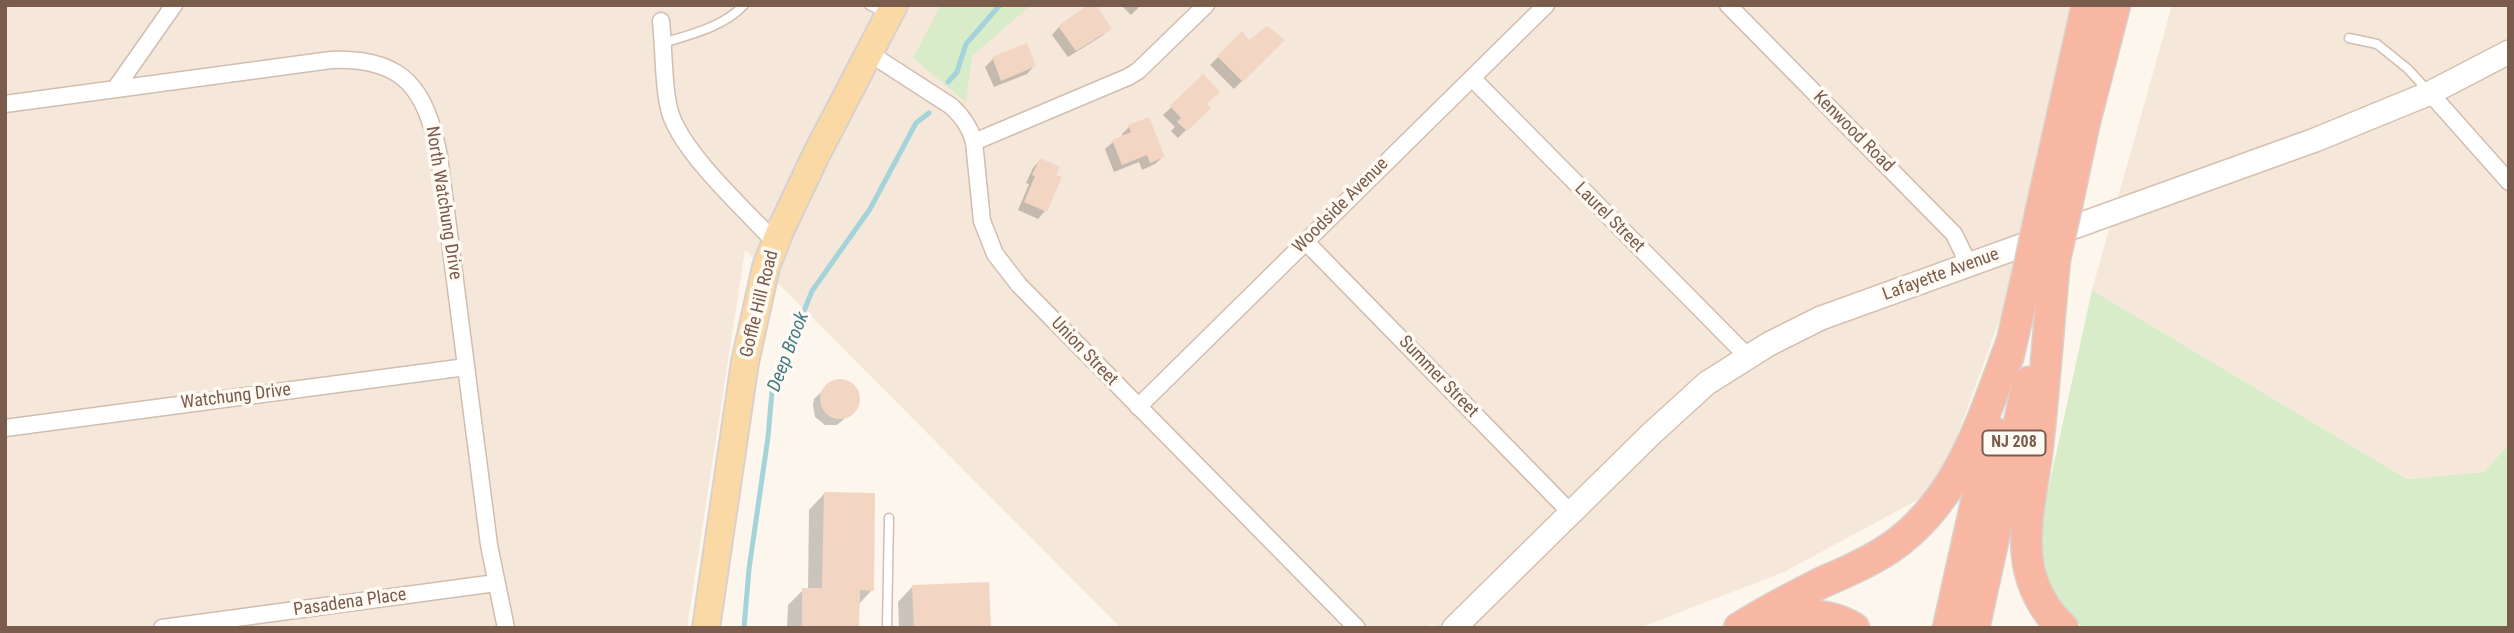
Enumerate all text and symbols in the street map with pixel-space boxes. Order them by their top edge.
street label: Kenwood Road [1808,87,1898,177]
street label: North Watchung Drive [420,125,466,281]
street label: Woodside Avenue [1289,154,1393,258]
street label: Laurel Street [1570,179,1648,257]
street label: Lafayette Avenue [1880,244,2002,306]
street label: Goffle Hill Road [736,248,784,360]
water label: Deep Brook [763,309,815,395]
street label: Union Street [1046,313,1122,391]
street label: Summer Street [1394,332,1482,422]
street label: Watchung Drive [180,380,292,414]
road number: NJ 208 [1982,430,2046,456]
street label: Pasadena Place [292,584,408,622]

